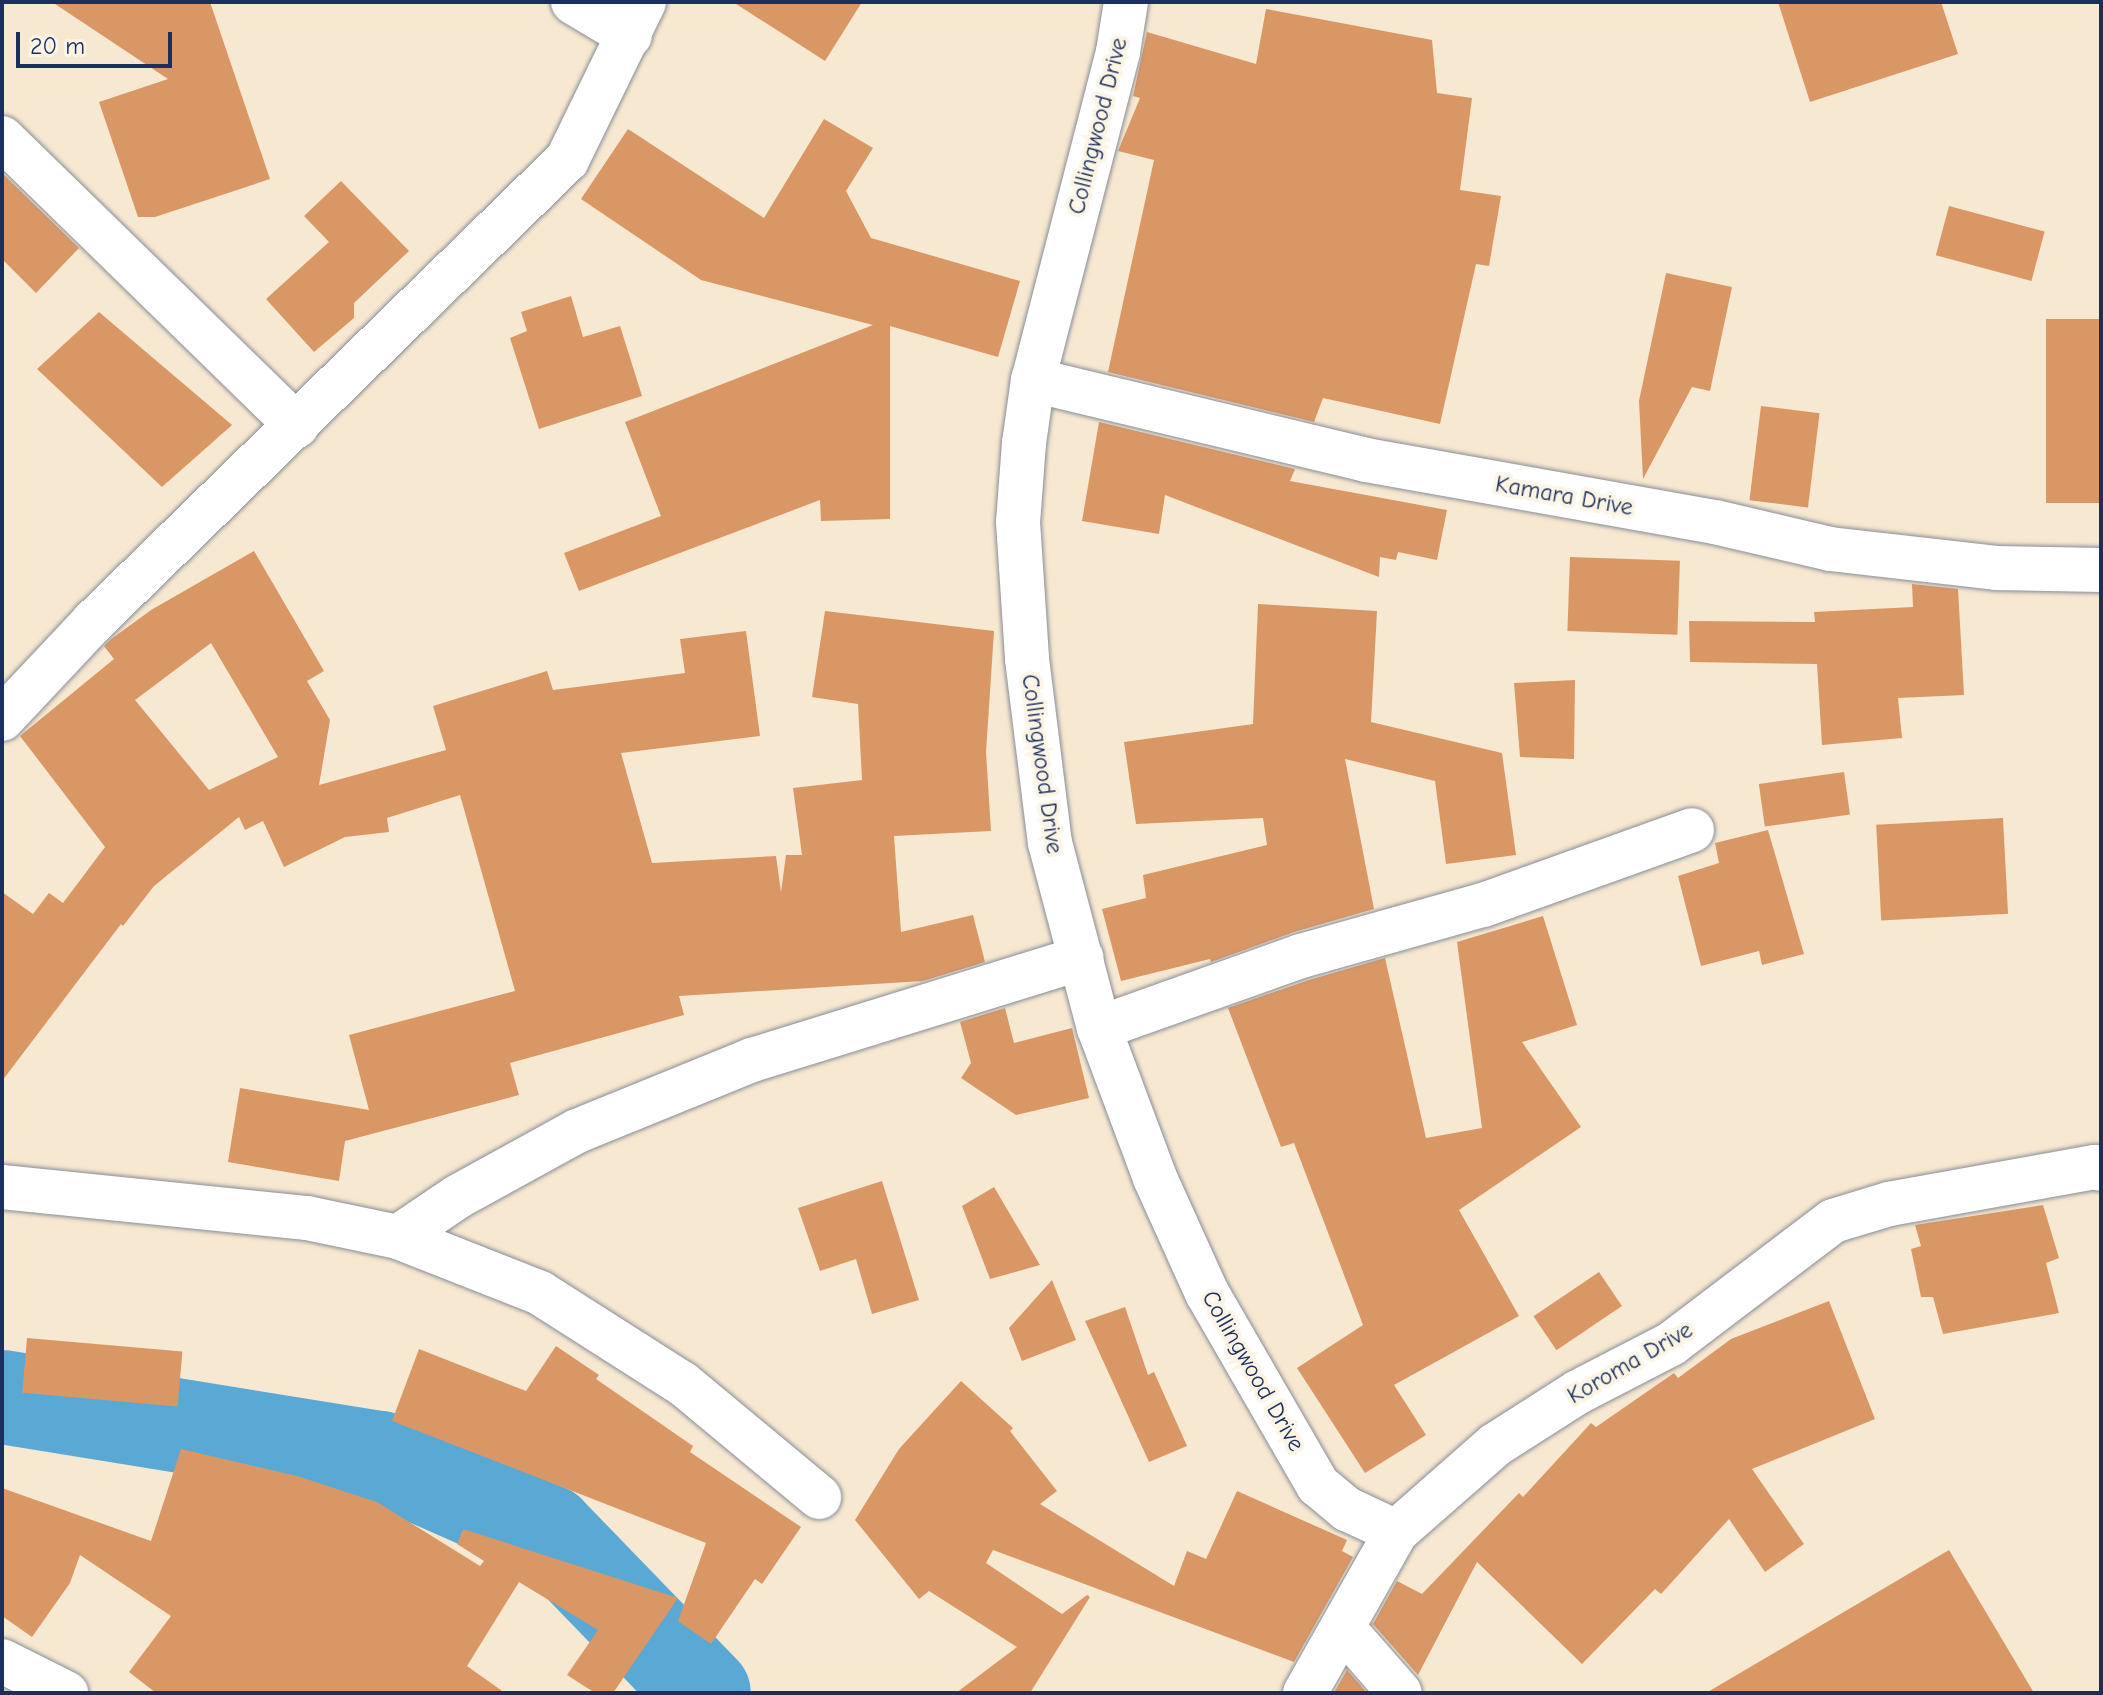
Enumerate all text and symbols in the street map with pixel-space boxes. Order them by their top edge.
scale bar [20,16,176,66]
text: 20 m [30,32,85,60]
street label: Collingwood Drive [1062,35,1134,217]
street label: Kamara Drive [1493,470,1635,522]
street label: Collingwood Drive [1015,672,1069,856]
street label: Collingwood Drive [1195,1285,1311,1457]
street label: Koroma Drive [1562,1316,1698,1410]

